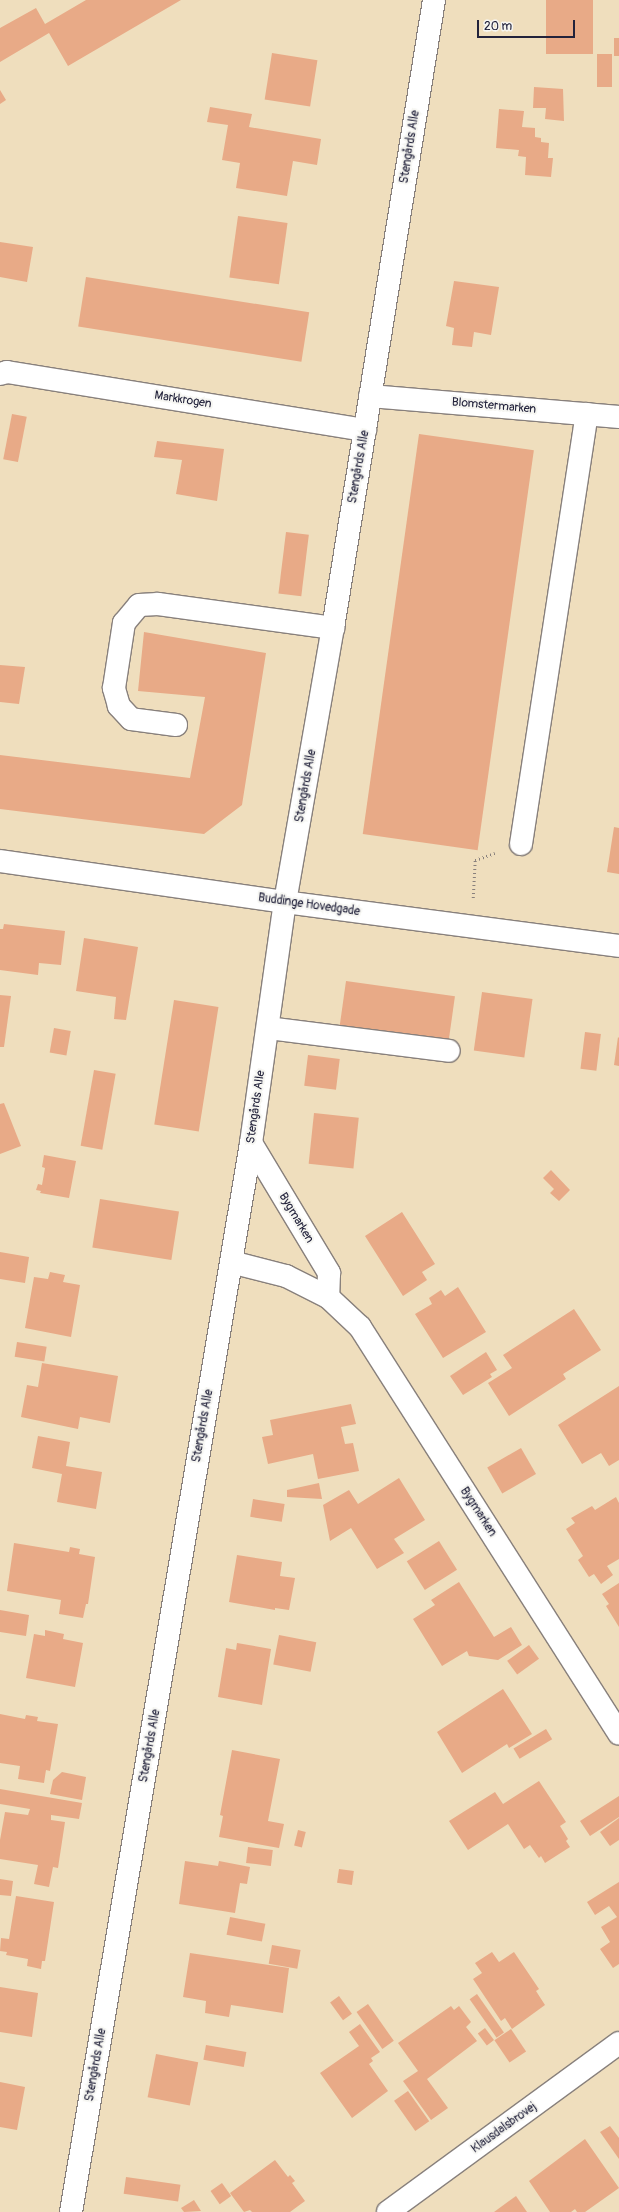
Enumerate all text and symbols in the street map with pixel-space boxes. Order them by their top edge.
scale bar [479,12,577,38]
text: 20 m [484,19,512,34]
street label: Stengårds Alle [397,109,423,185]
street label: Markkrogen [153,388,213,412]
street label: Blomstermarken [451,395,537,417]
street label: Stengårds Alle [345,429,373,505]
street label: Stengårds Alle [292,748,320,824]
street label: Buddinge Hovedgade [257,891,361,919]
street label: Stengårds Alle [244,1069,268,1145]
street label: Bygmarken [275,1190,317,1246]
street label: Stengårds Alle [189,1388,217,1464]
street label: Bygmarken [457,1485,499,1539]
street label: Stengårds Alle [136,1708,164,1784]
street label: Stengårds Alle [82,2027,110,2103]
street label: Klausdalsbrovej [469,2100,539,2156]

